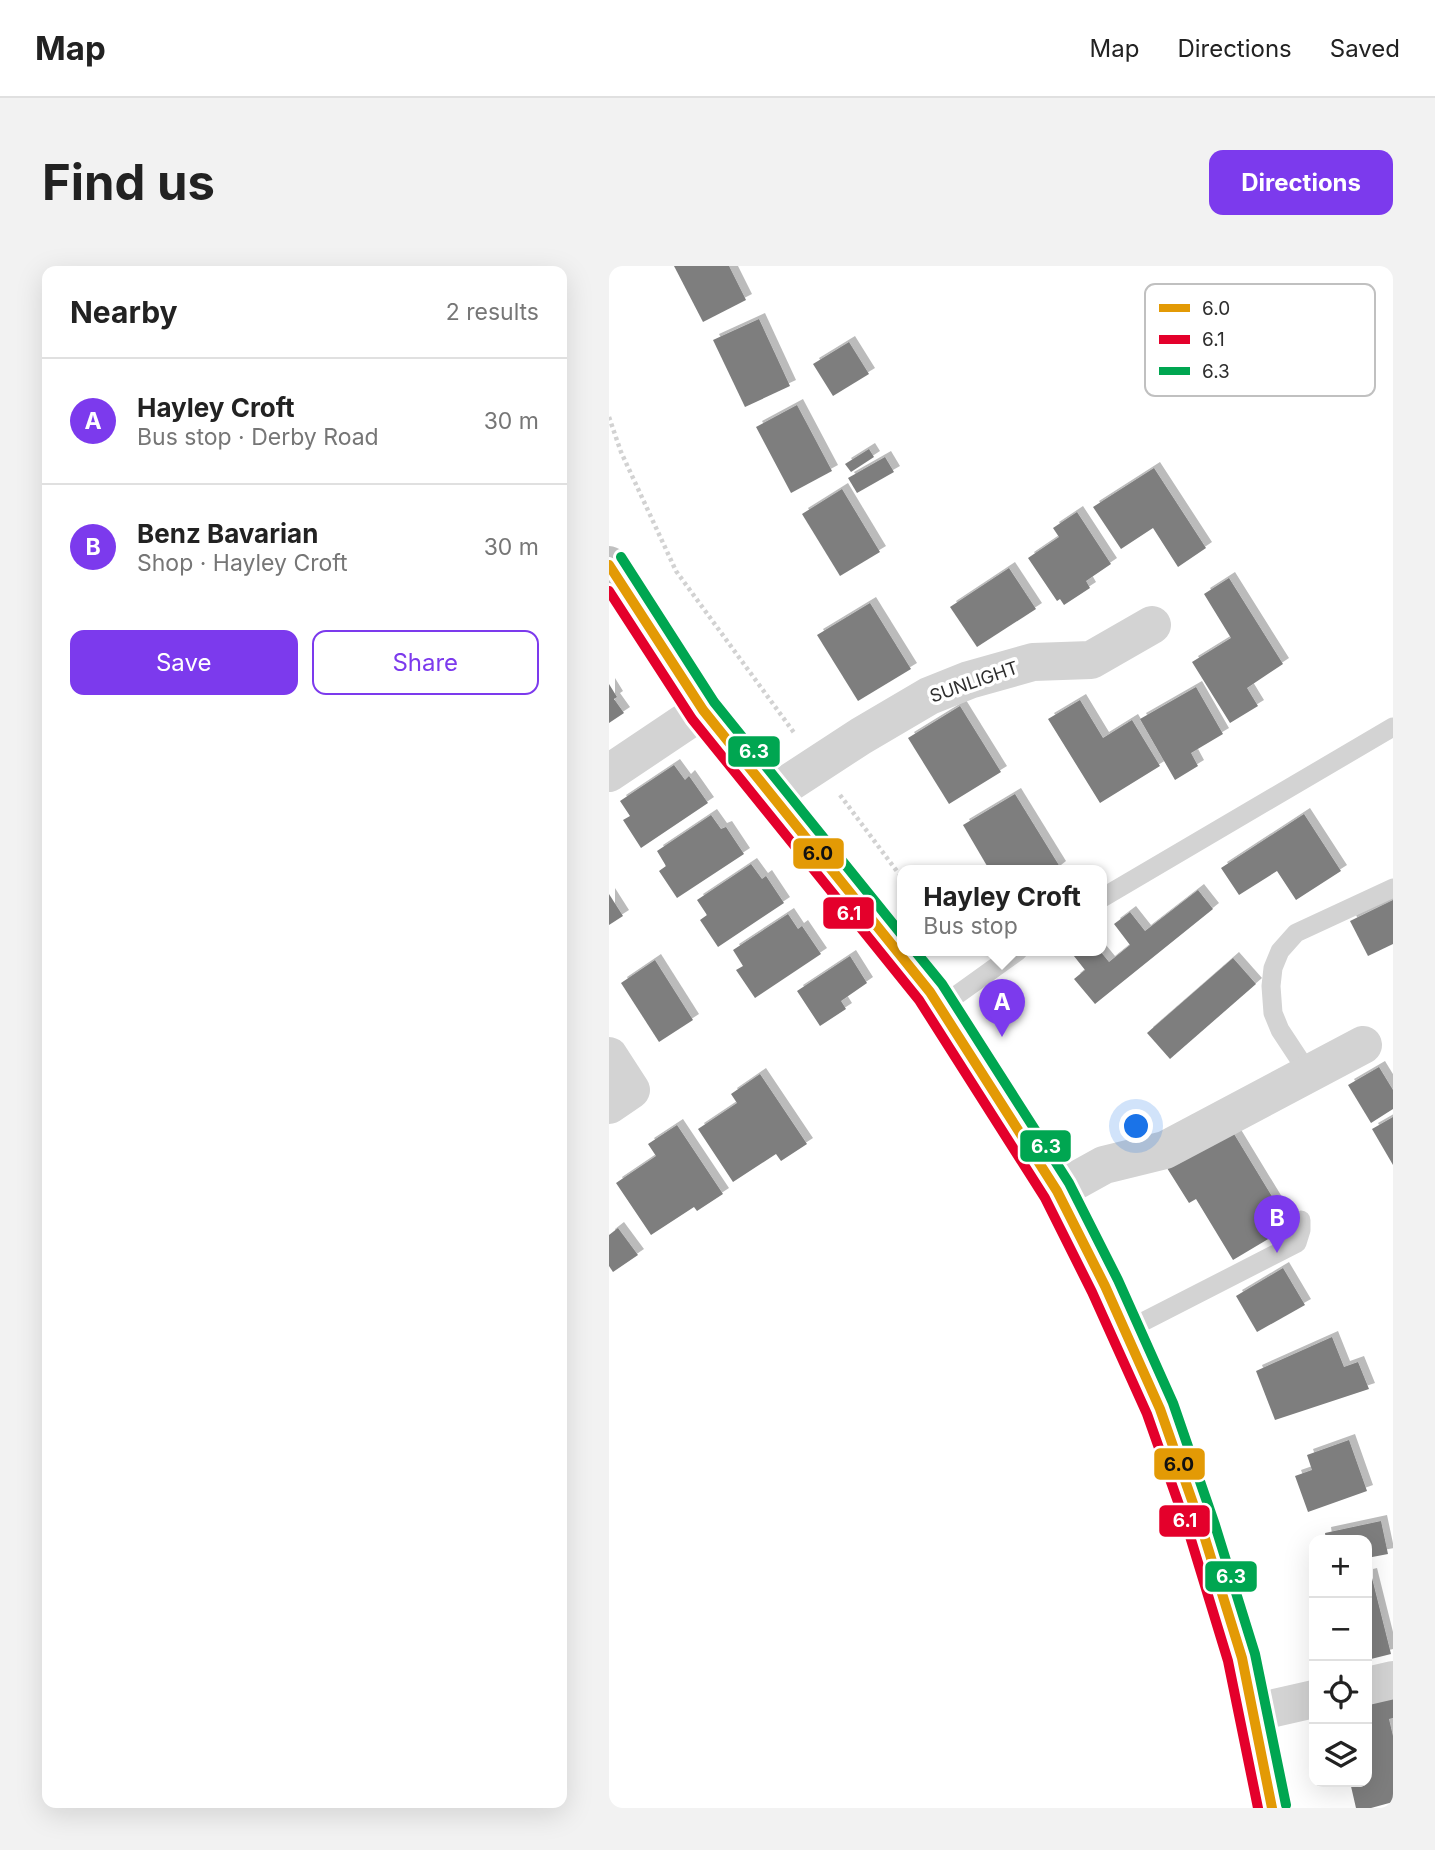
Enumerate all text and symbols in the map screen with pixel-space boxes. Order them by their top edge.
text: Map [35,28,106,68]
text: Map [1090,34,1139,63]
text: Directions [1177,34,1292,63]
text: Saved [1330,34,1400,63]
button: Directions [1209,150,1393,215]
text: Find us [42,153,215,212]
legend [1145,284,1375,396]
text: Nearby [70,294,178,330]
text: 6.0 [1202,297,1230,320]
text: 2 results [446,298,539,326]
text: 6.1 [1202,328,1225,351]
text: 6.3 [1202,360,1230,383]
text: Hayley Croft [137,392,295,423]
text: A [84,407,102,435]
text: 30 m [484,407,539,435]
text: Bus stop · Derby Road [137,423,379,451]
text: Benz Bavarian [137,518,318,549]
text: B [85,533,101,561]
text: 30 m [484,533,539,561]
text: Shop · Hayley Croft [137,549,348,577]
button: Save [70,630,298,695]
button: Share [312,630,539,695]
street label: SUNLIGHT [927,657,1021,706]
line badge: 6.3 [727,735,781,768]
text: 6.3 [739,740,769,763]
line badge: 6.0 [792,837,845,870]
text: 6.0 [803,842,833,865]
popup [897,865,1107,956]
text: Hayley Croft [923,881,1081,912]
line badge: 6.1 [822,896,875,930]
text: 6.1 [837,902,861,925]
text: Bus stop [923,912,1018,940]
pin: A [979,979,1025,1037]
your location [1119,1109,1153,1143]
line badge: 6.3 [1019,1129,1072,1163]
text: 6.3 [1031,1135,1061,1158]
pin: B [1254,1195,1300,1253]
line badge: 6.0 [1153,1447,1206,1481]
text: 6.0 [1164,1453,1194,1476]
line badge: 6.1 [1158,1504,1211,1538]
text: 6.1 [1173,1509,1197,1532]
map controls [1309,1535,1372,1787]
button: + [1309,1535,1372,1598]
line badge: 6.3 [1204,1560,1258,1593]
text: 6.3 [1216,1565,1246,1588]
button: − [1309,1598,1372,1661]
button: locate [1309,1661,1372,1724]
button: layers [1309,1724,1372,1787]

